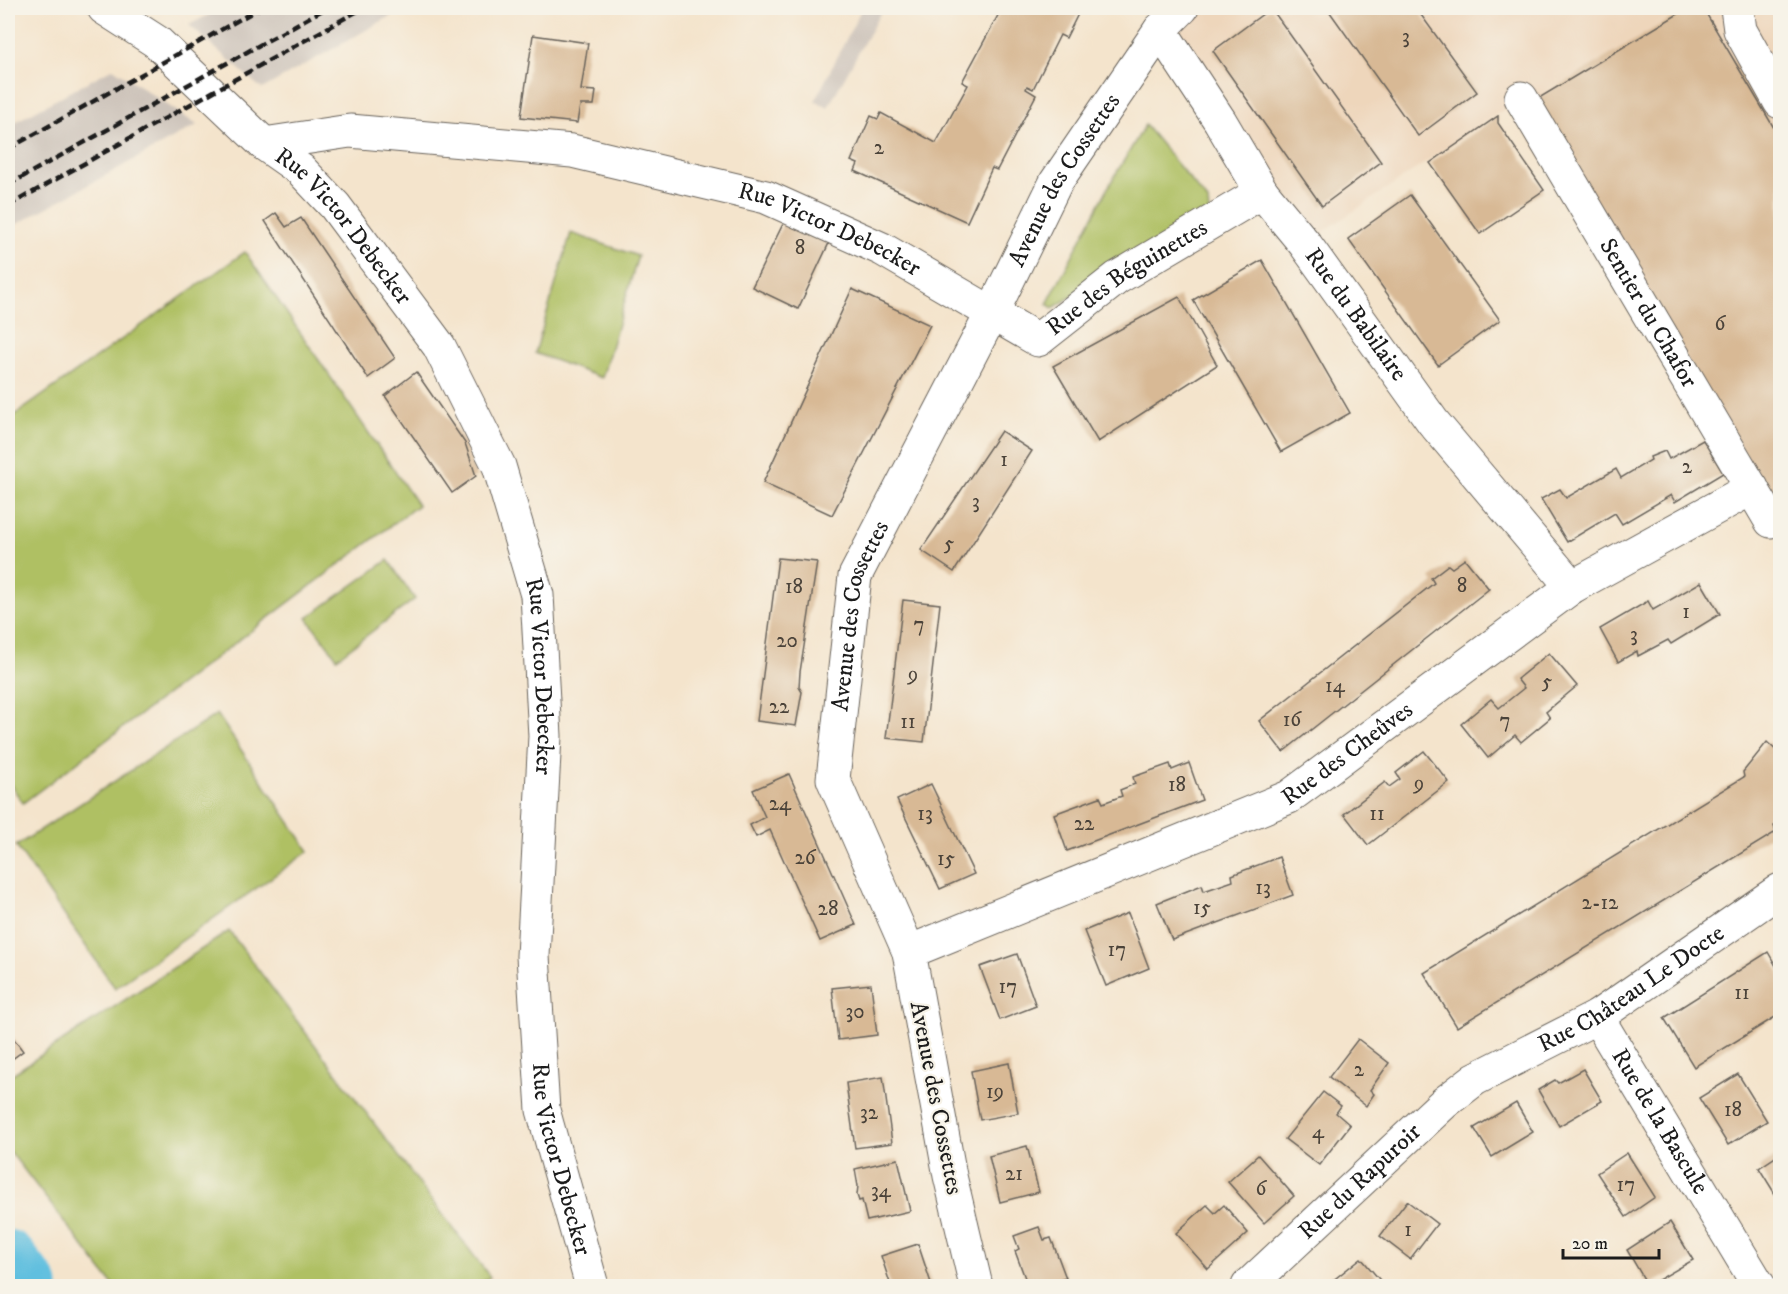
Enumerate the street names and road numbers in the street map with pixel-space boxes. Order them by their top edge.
street label: Avenue des Cossettes [1002,88,1127,272]
street label: Rue Victor Debecker [269,141,418,311]
street label: Rue Victor Debecker [735,176,926,283]
street label: Rue des Béguinettes [1041,213,1213,343]
street label: Sentier du Chafor [1592,233,1704,393]
street label: Rue du Babilaire [1298,242,1414,387]
street label: Avenue des Cossettes [825,516,896,713]
street label: Rue Victor Debecker [518,574,560,776]
street label: Rue des Cheûves [1276,695,1419,812]
street label: Rue Château Le Docte [1533,918,1730,1059]
street label: Avenue des Cossettes [903,999,969,1197]
street label: Rue de la Bascule [1605,1043,1715,1200]
street label: Rue Victor Debecker [525,1062,598,1259]
street label: Rue du Rapuroir [1292,1117,1427,1246]

